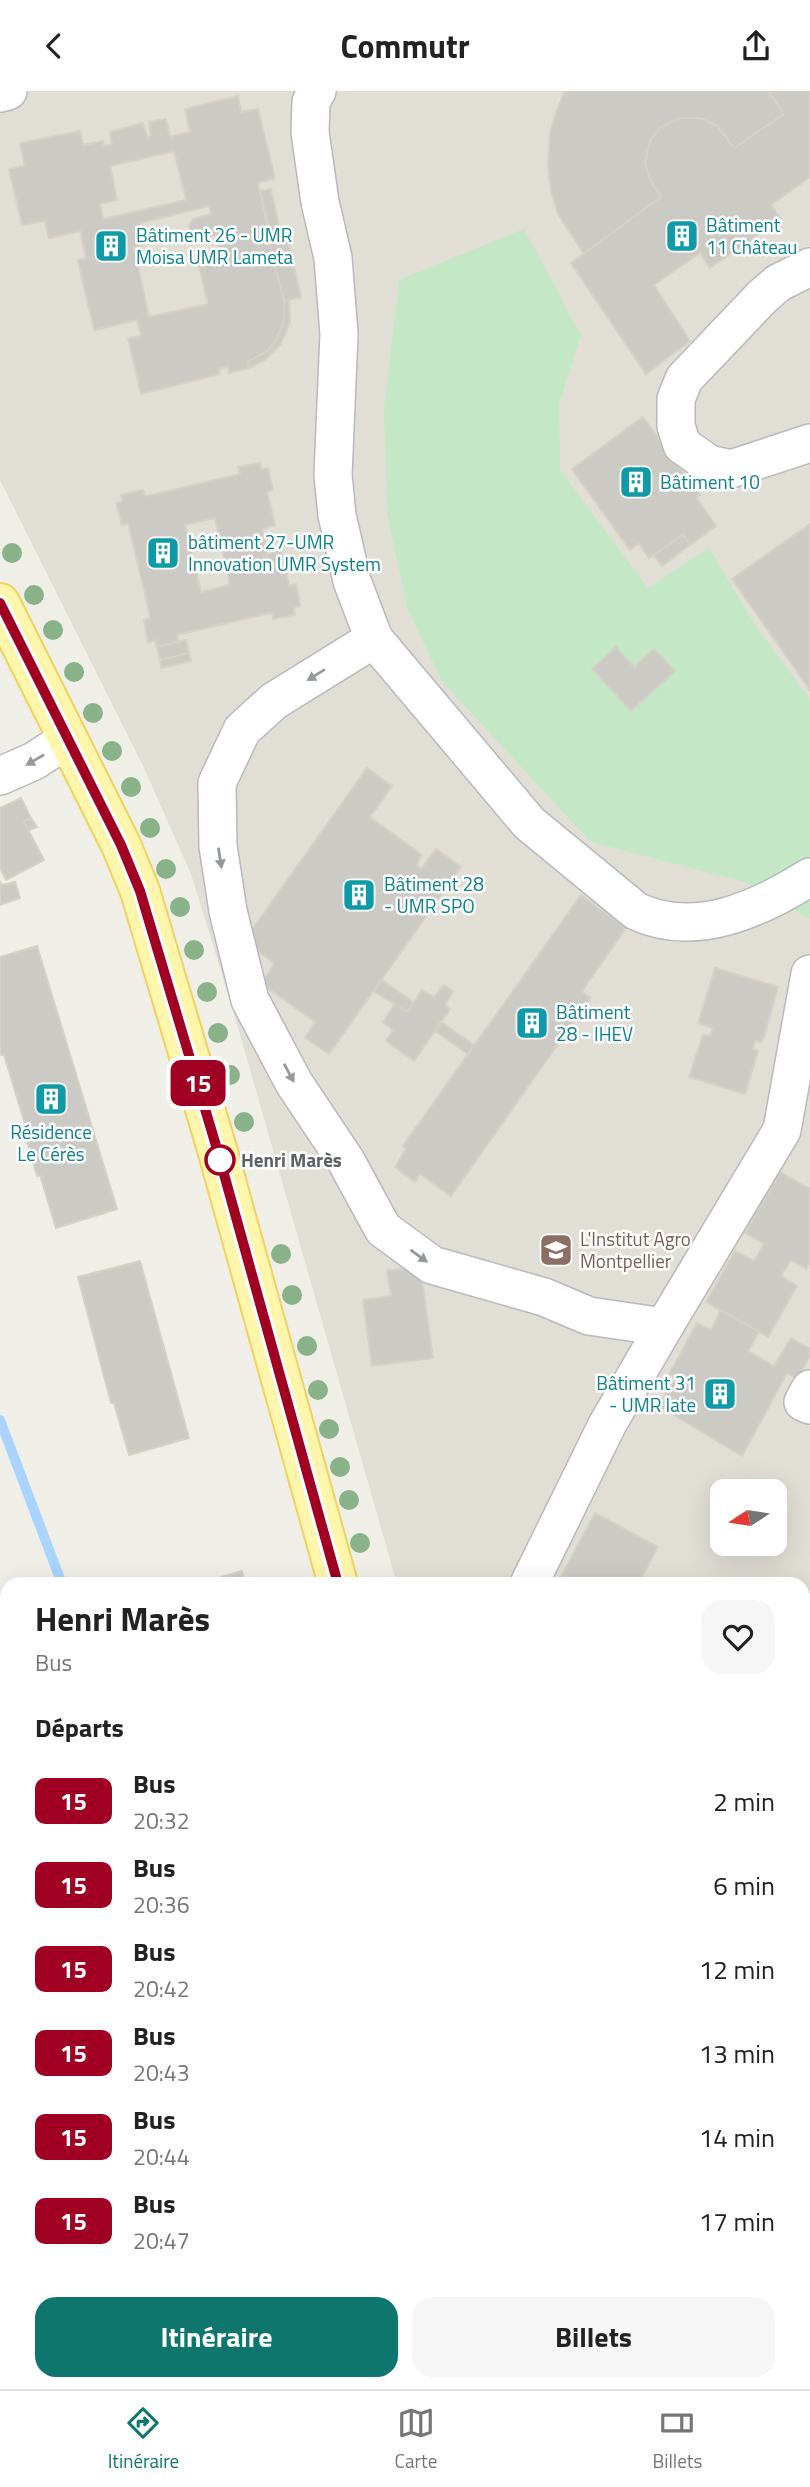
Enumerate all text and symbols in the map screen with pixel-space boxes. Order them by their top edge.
text: Commutr [340,22,470,70]
icon: back [35,27,73,65]
icon: share [737,27,775,65]
place label: Bâtiment 11 Château [706,210,797,261]
building icon: Bâtiment 11 Château [663,217,701,255]
place label: Bâtiment 26 - UMR Moisa UMR Lameta [136,220,293,271]
building icon: Bâtiment 26 - UMR Moisa UMR Lameta [92,227,130,265]
building icon: Bâtiment 10 [617,463,655,501]
place label: Bâtiment 10 [660,467,760,496]
place label: bâtiment 27-UMR Innovation UMR System [188,527,381,578]
building icon: bâtiment 27-UMR Innovation UMR System [144,534,182,572]
one-way arrow [307,668,326,681]
one-way arrow [25,754,45,766]
one-way arrow [215,847,226,869]
place label: Bâtiment 28 - UMR SPO [384,869,484,920]
building icon: Bâtiment 28 - UMR SPO [340,876,378,914]
place label: Bâtiment 28 - IHEV [556,997,633,1048]
building icon: Bâtiment 28 - IHEV [513,1004,551,1042]
line badge: 15 [166,1060,230,1106]
one-way arrow [283,1063,295,1083]
text: 15 [185,1065,211,1101]
building icon: Résidence Le Cérès [32,1080,70,1118]
place label: Résidence Le Cérès [10,1117,92,1168]
marker: Henri Marès [205,1145,235,1175]
place label: Henri Marès [241,1145,342,1174]
place label: L'Institut Agro Montpellier [580,1224,691,1275]
school or university icon: L'Institut Agro Montpellier [537,1231,575,1269]
one-way arrow [410,1248,428,1262]
place label: Bâtiment 31 - UMR Iate [596,1368,696,1419]
building icon: Bâtiment 31 - UMR Iate [701,1375,739,1413]
north arrow [710,1479,788,1556]
map controls [710,1479,787,1556]
text: Henri Marès [35,1594,210,1644]
button: heart [701,1600,775,1674]
text: Bus [35,1645,72,1680]
text: Départs [35,1708,124,1747]
text: Bus [133,1764,175,1803]
text: 2 min [713,1782,775,1821]
text: 15 [60,1783,87,1819]
text: 20:32 [133,1803,190,1838]
text: Bus [133,1848,175,1887]
text: 6 min [713,1866,775,1905]
text: 15 [60,1867,87,1903]
text: 20:36 [133,1887,190,1922]
text: Bus [133,1932,175,1971]
text: 12 min [699,1950,775,1989]
text: 15 [60,1951,87,1987]
text: 20:42 [133,1971,190,2006]
text: Bus [133,2016,175,2055]
text: 13 min [699,2034,775,2073]
text: 15 [60,2035,87,2071]
text: 20:43 [133,2055,190,2090]
text: Bus [133,2100,175,2139]
text: 14 min [699,2118,775,2157]
text: 15 [60,2119,87,2155]
text: 20:44 [133,2139,190,2174]
text: Bus [133,2184,175,2223]
text: 17 min [699,2202,775,2241]
text: 15 [60,2203,87,2239]
text: 20:47 [133,2223,190,2258]
button: Itinéraire [35,2297,398,2377]
button: Billets [412,2297,775,2377]
tab: Itinéraire [108,2404,179,2475]
tab: Carte [395,2404,437,2475]
tab: Billets [653,2404,702,2475]

